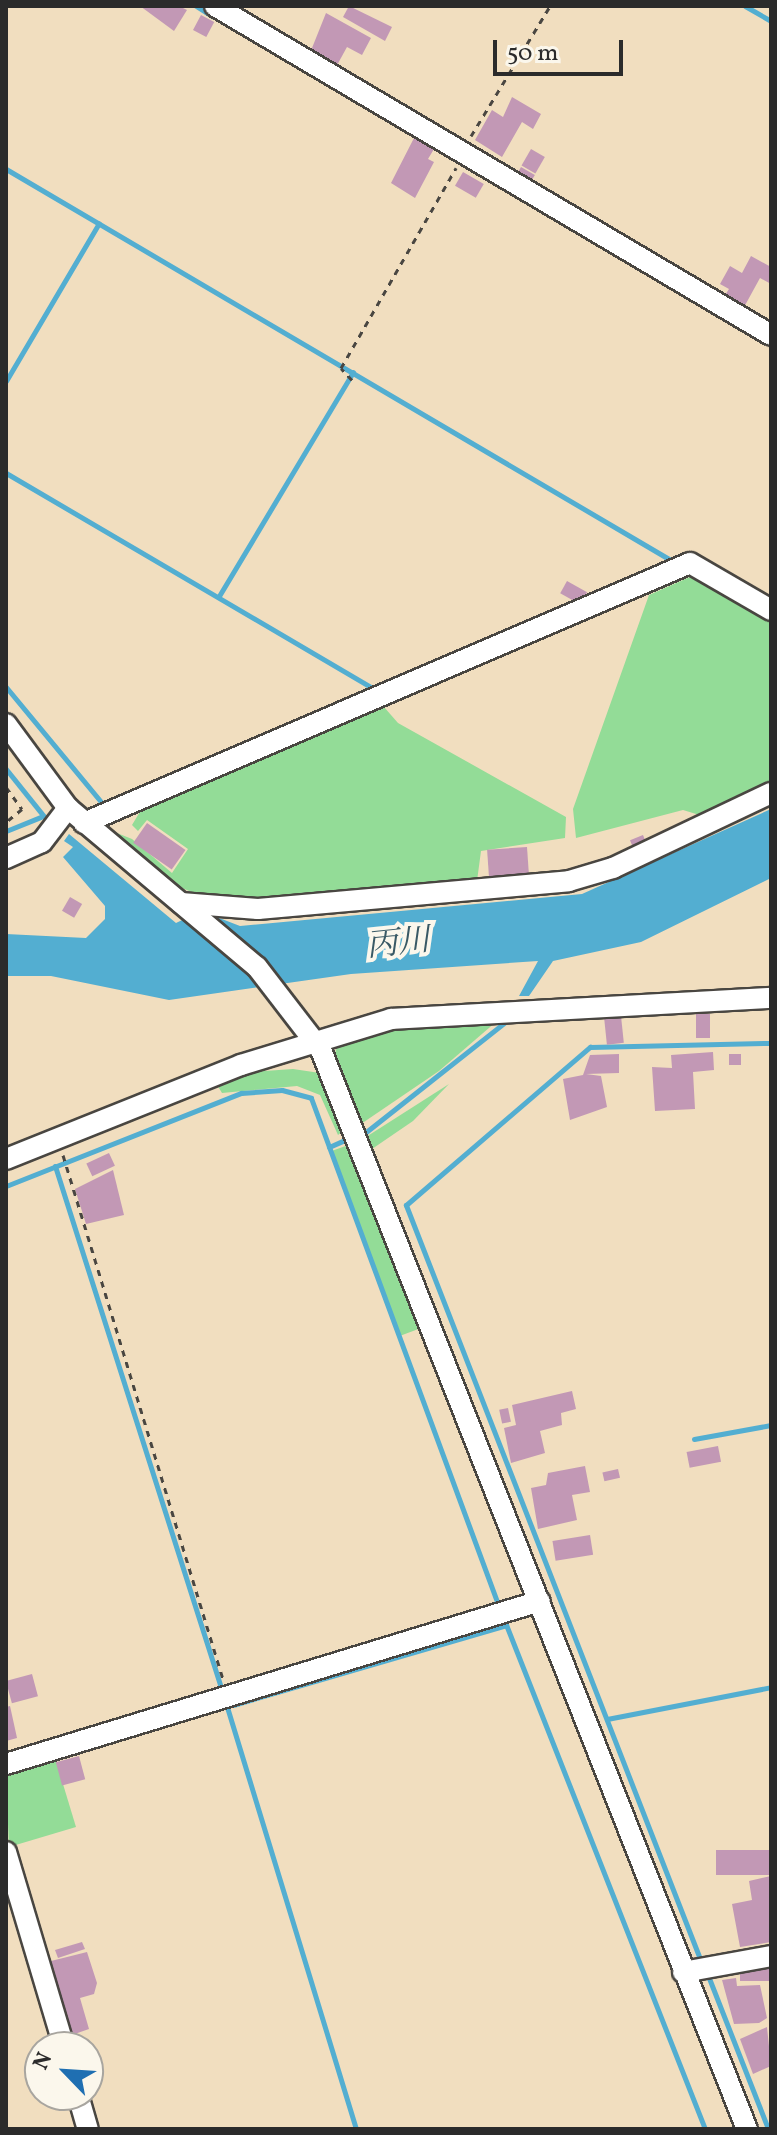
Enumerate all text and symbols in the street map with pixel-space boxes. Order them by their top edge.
scale bar [497,24,627,74]
text: 50 m [507,37,559,71]
water label: 丙川 [364,923,432,967]
north arrow [24,2031,104,2111]
text: N [26,2048,61,2075]

